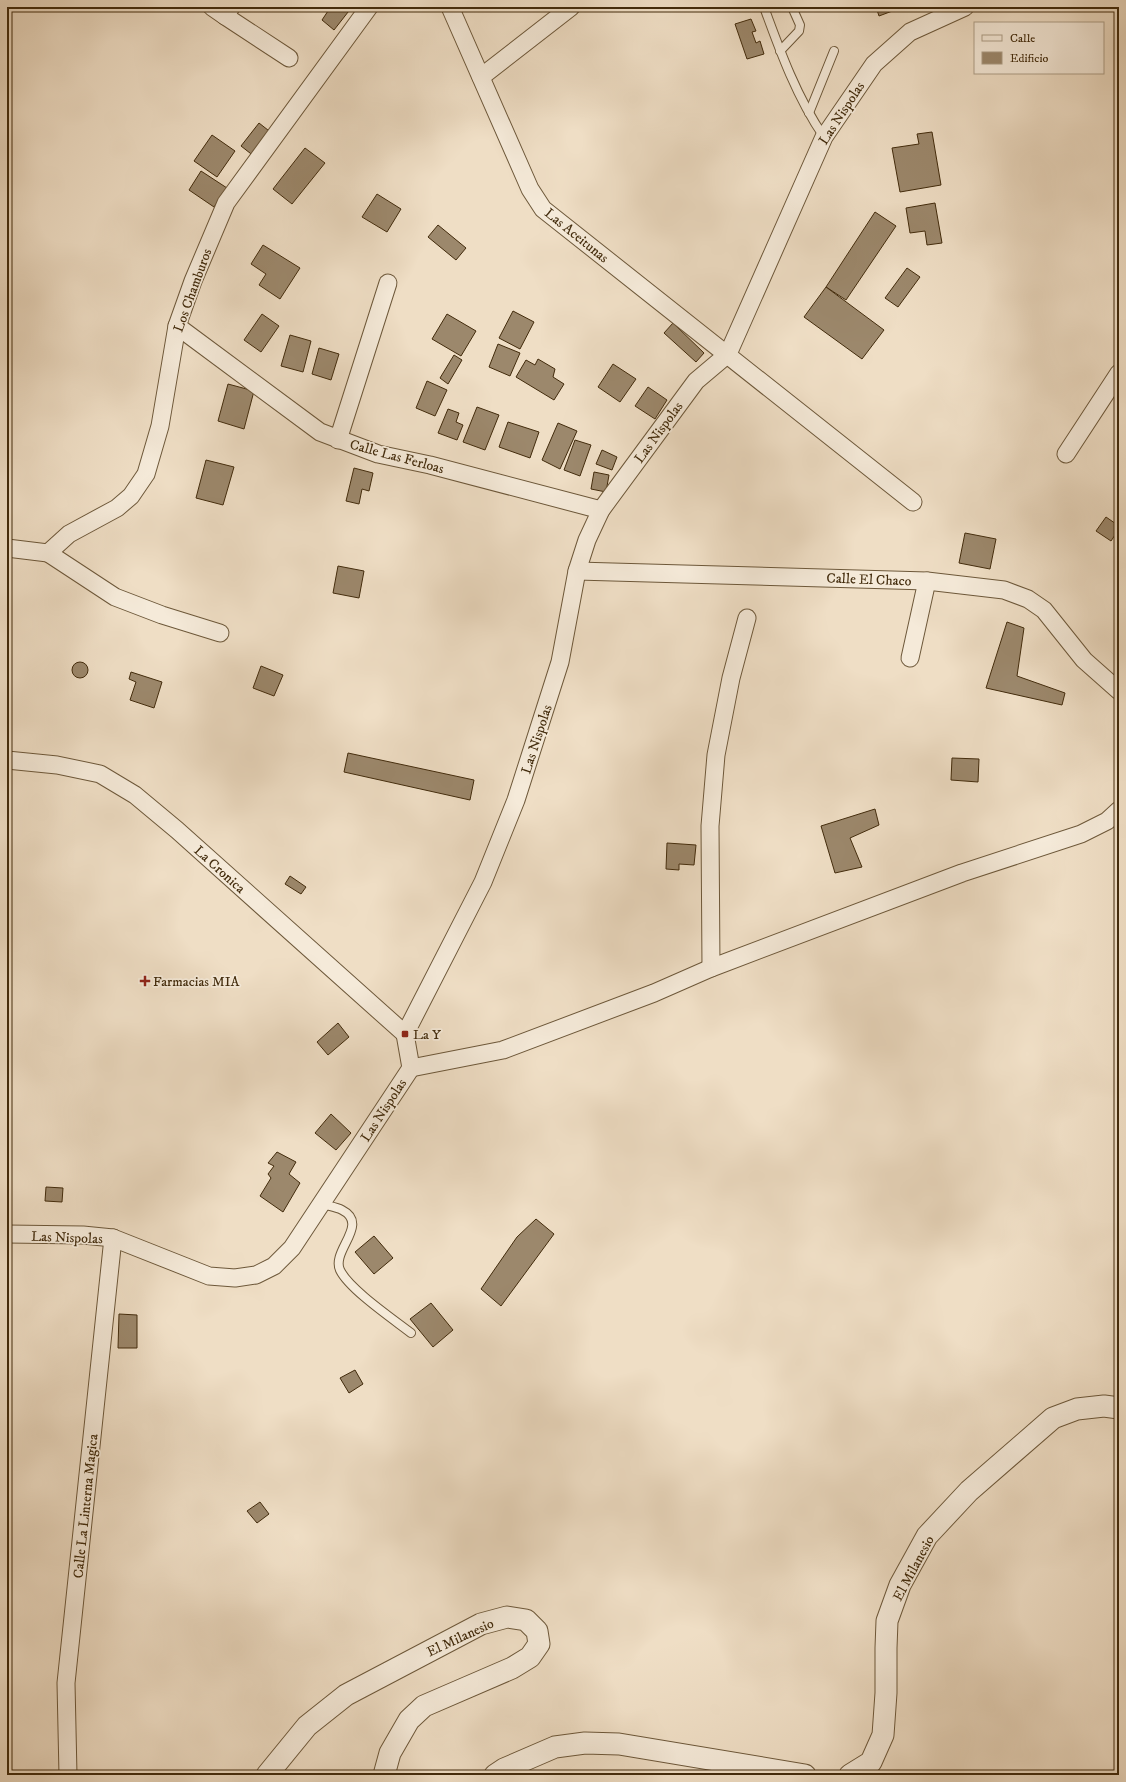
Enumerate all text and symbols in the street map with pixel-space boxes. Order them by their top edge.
legend [974,22,1104,74]
text: Calle [1010,31,1035,46]
text: Edificio [1010,51,1049,66]
street label: Las Nispolas [815,78,869,149]
street label: Las Aceitunas [541,204,612,267]
street label: Los Chamburos [169,246,216,335]
street label: Las Nispolas [630,398,687,467]
street label: Calle Las Ferloas [348,436,446,478]
street label: Calle El Chaco [826,570,912,590]
street label: Las Nispolas [517,702,557,776]
street label: La Cronica [190,842,249,898]
place label: Farmacias MIA [153,973,241,991]
marker: Farmacias MIA [140,976,150,986]
place label: La Y [413,1026,441,1044]
marker: La Y [400,1029,410,1039]
street label: Las Nispolas [357,1075,411,1146]
street label: Las Nispolas [31,1228,103,1248]
street label: Calle La Linterna Magica [69,1433,103,1579]
street label: El Milanesio [889,1532,939,1604]
street label: El Milanesio [424,1614,497,1661]

